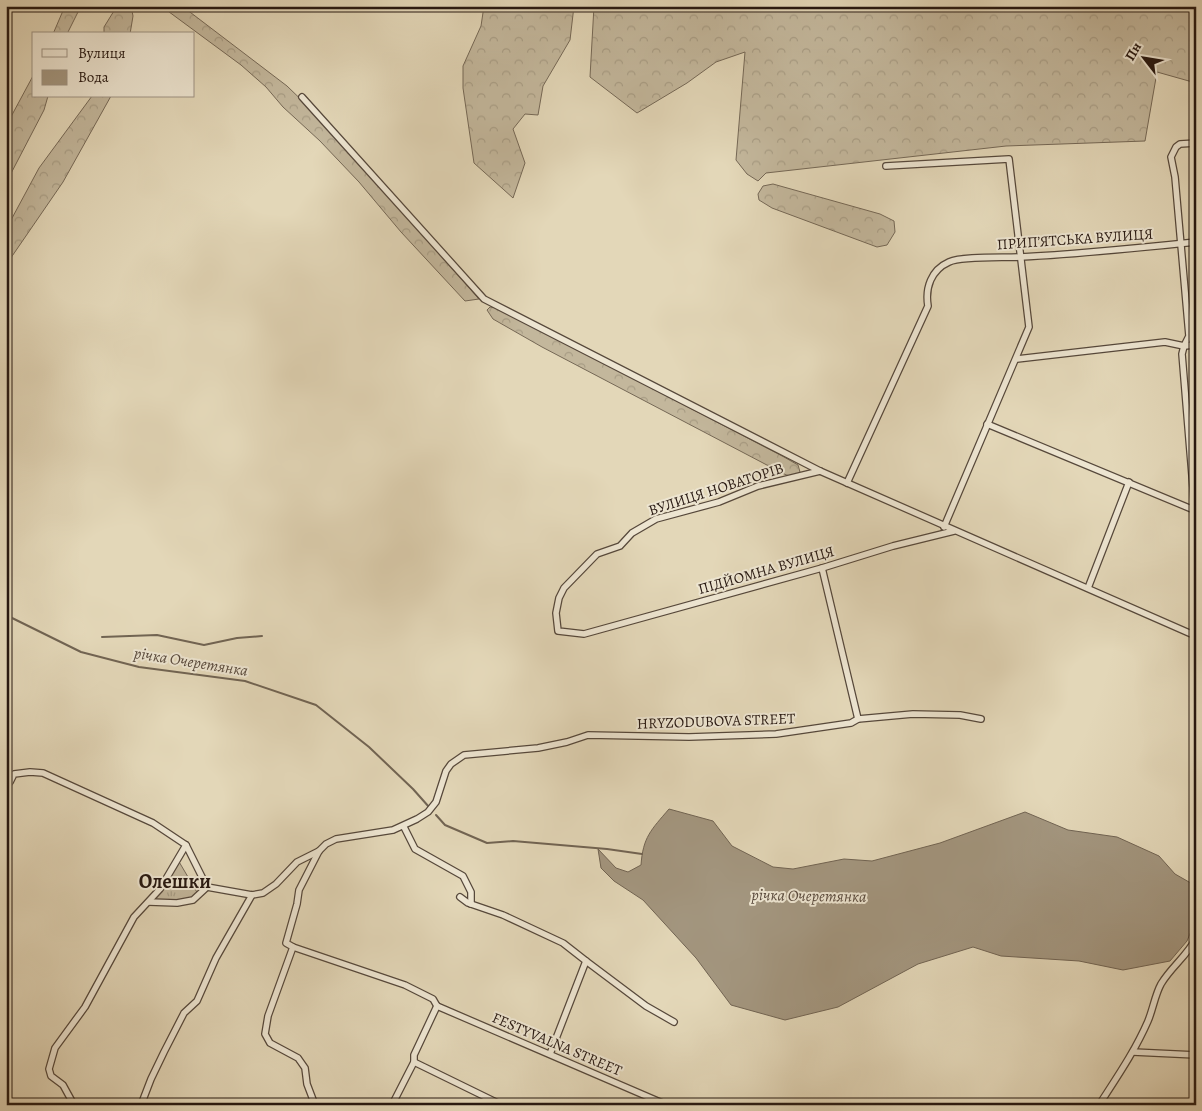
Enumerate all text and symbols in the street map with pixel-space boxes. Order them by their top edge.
legend [32,32,195,98]
north arrow [1120,32,1170,82]
text: Пн [1120,39,1146,64]
text: Вулиця [78,43,125,63]
text: Вода [78,67,109,87]
street label: ПРИП’ЯТСЬКА ВУЛИЦЯ [996,224,1154,254]
street label: ВУЛИЦЯ НОВАТОРІВ [646,458,786,520]
street label: ПІДЙОМНА ВУЛИЦЯ [696,541,836,599]
water label: річка Очеретянка [131,642,250,682]
street label: HRYZODUBOVA STREET [636,708,796,734]
district label: Олешки [139,868,211,895]
water label: річка Очеретянка [750,884,867,908]
street label: FESTYVALNA STREET [489,1008,626,1081]

